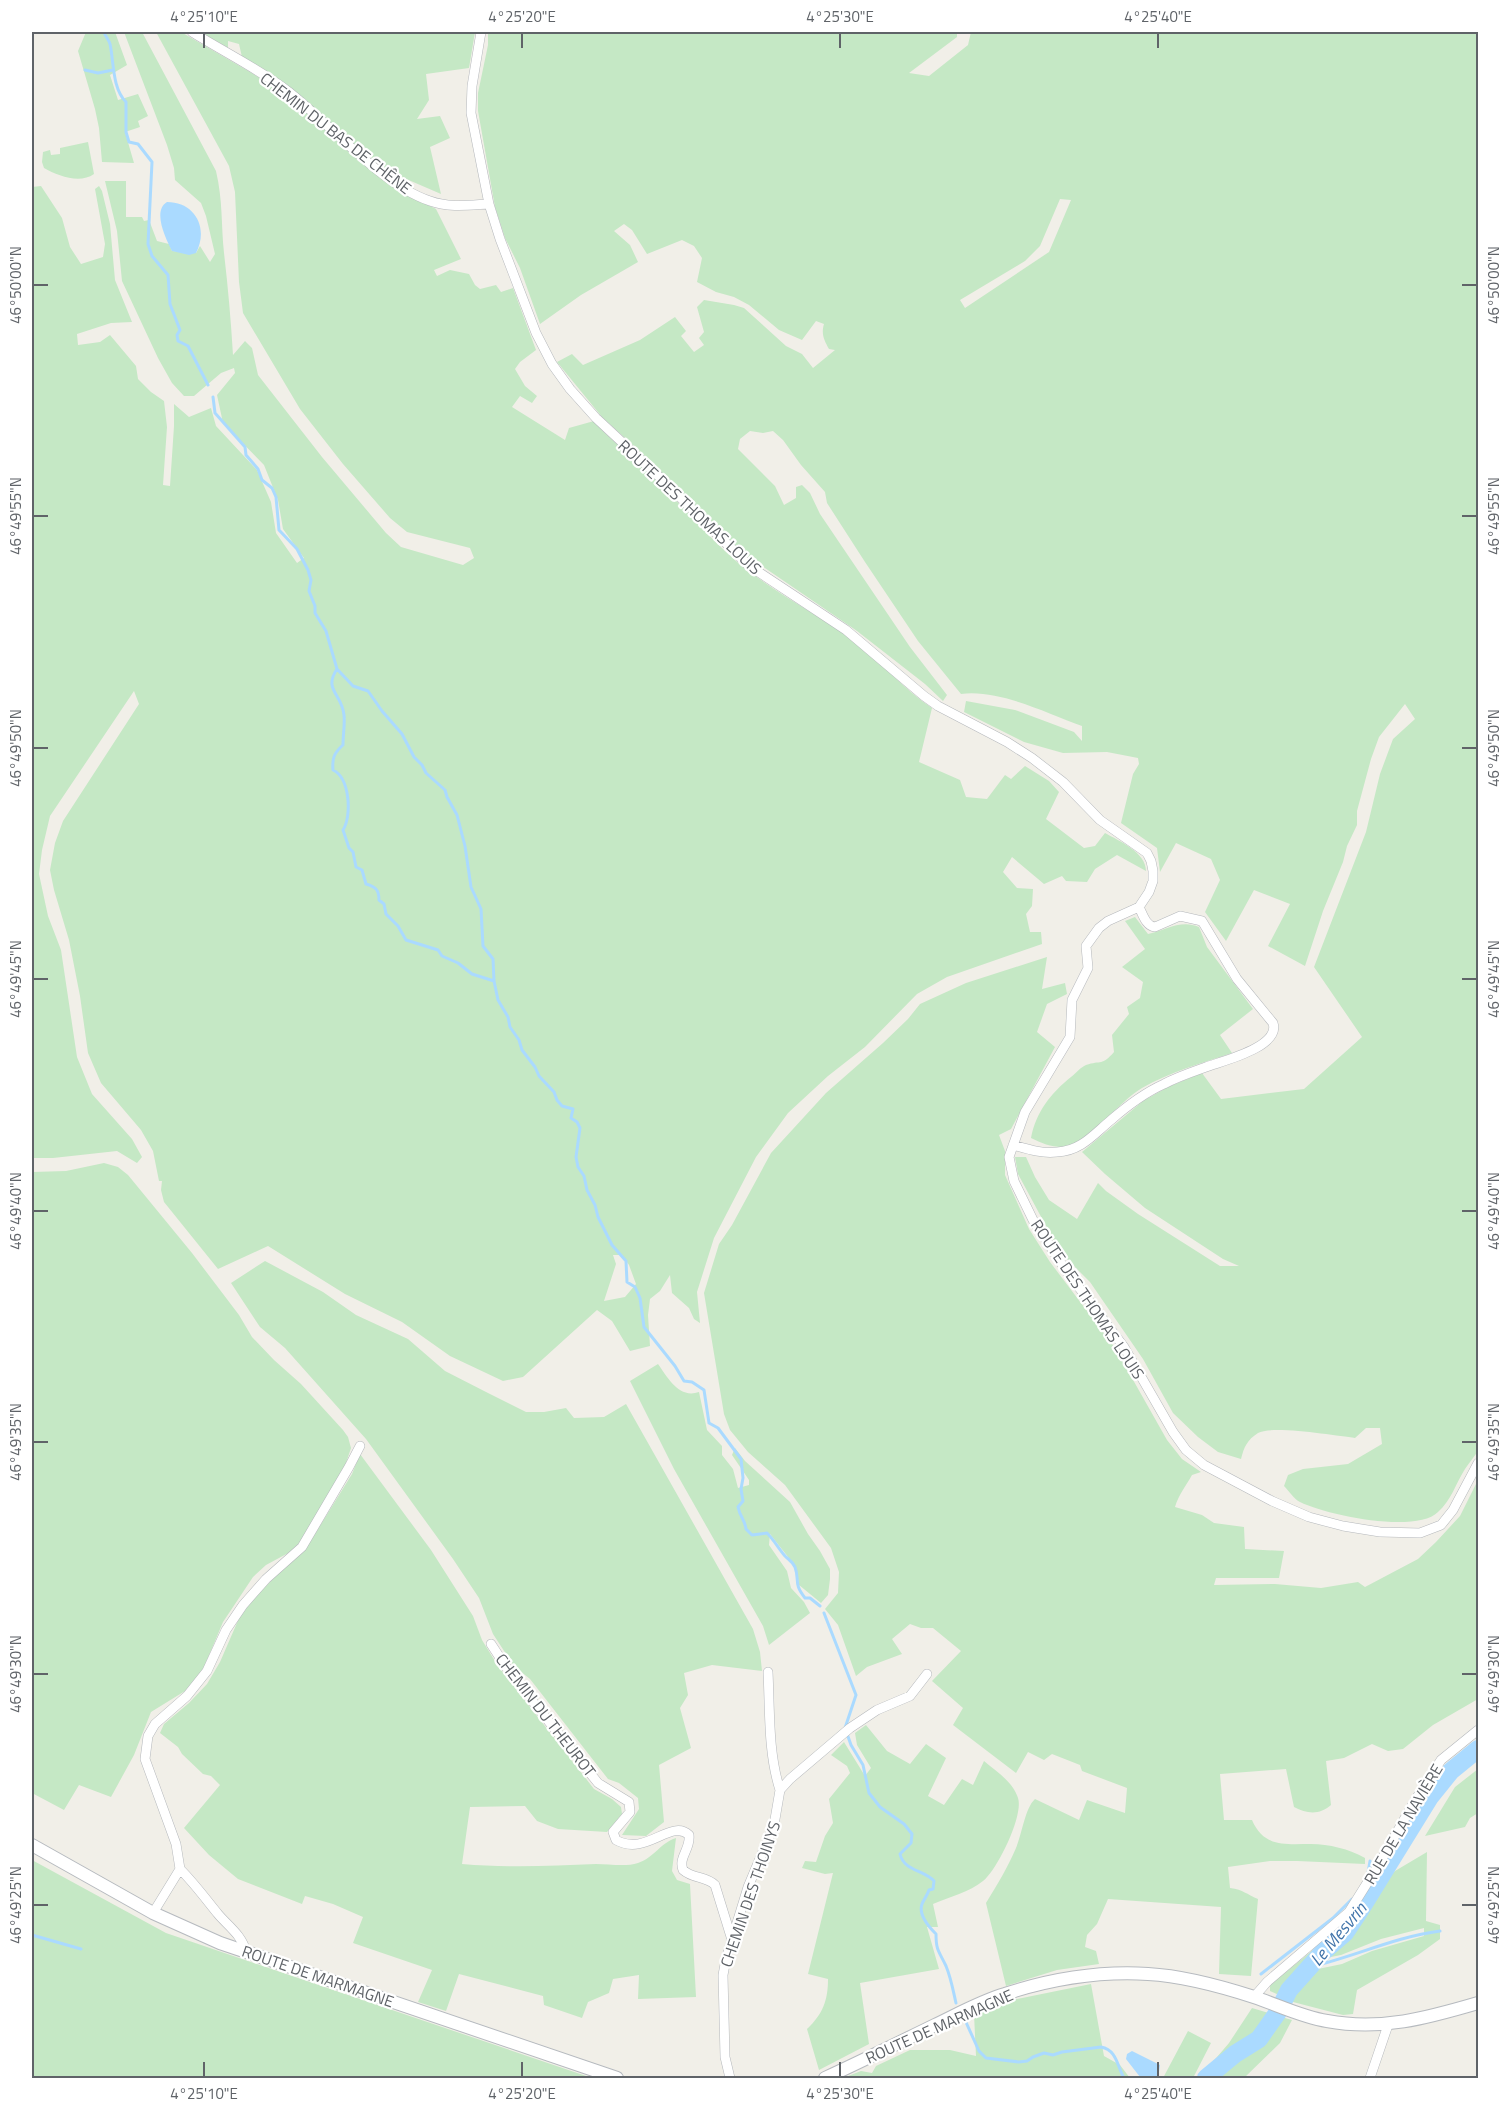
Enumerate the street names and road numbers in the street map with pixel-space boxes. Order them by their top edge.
street label: CHEMIN DU BAS DE CHÊNE [255,66,417,200]
street label: ROUTE DES THOMAS LOUIS [613,434,767,580]
street label: ROUTE DES THOMAS LOUIS [1025,1214,1151,1384]
street label: CHEMIN DU THEUROT [490,1648,602,1782]
street label: RUE DE LA NAVIÈRE [1358,1759,1449,1889]
street label: CHEMIN DES THOINYS [714,1818,786,1970]
street label: ROUTE DE MARMAGNE [239,1939,397,2013]
street label: ROUTE DE MARMAGNE [861,1983,1017,2069]

